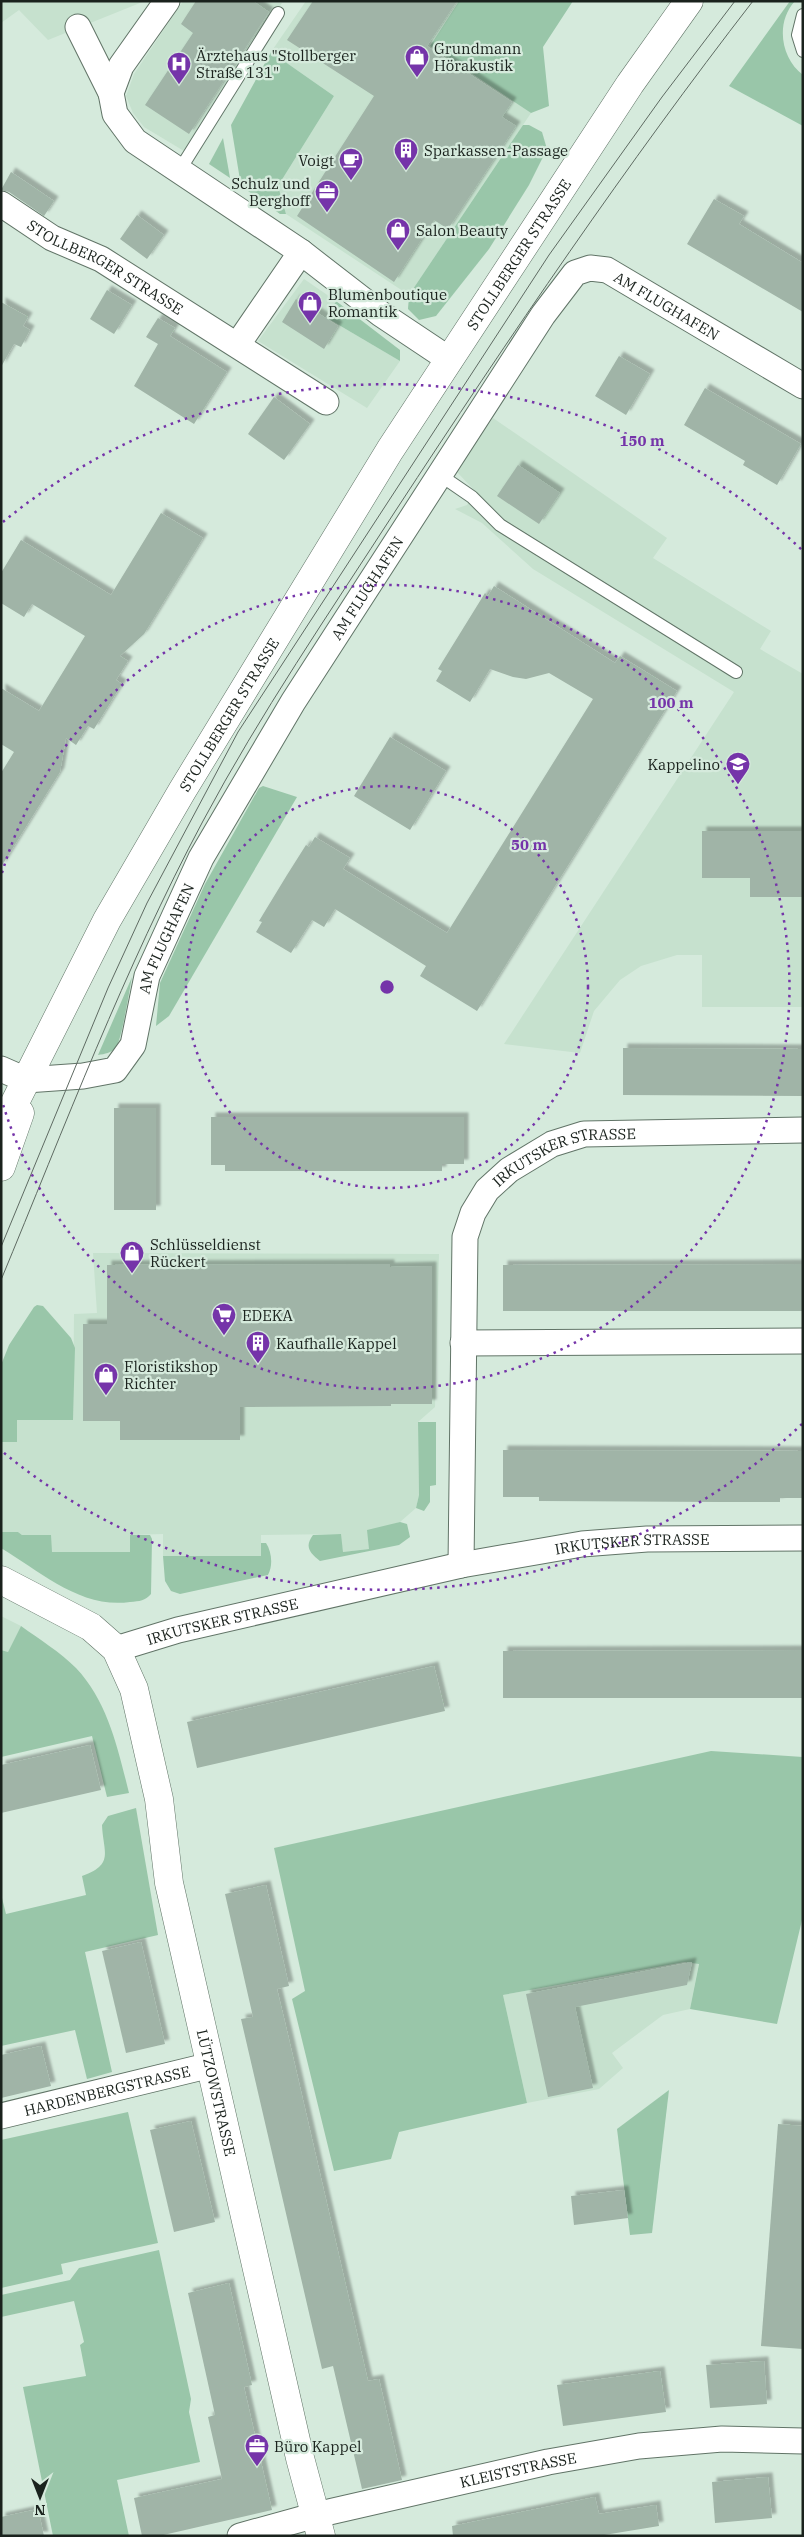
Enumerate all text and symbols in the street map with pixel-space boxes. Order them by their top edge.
place label: Grundmann Hörakustik [434,39,522,75]
shop icon: Grundmann Hörakustik [404,44,430,78]
place label: Ärztehaus "Stollberger Straße 131" [196,46,356,82]
hospital icon: Ärztehaus "Stollberger Straße 131" [166,51,192,85]
building icon: Sparkassen-Passage [393,137,419,171]
place label: Sparkassen-Passage [424,141,568,160]
cafe icon: Voigt [338,147,364,181]
place label: Voigt [298,151,334,170]
place label: Schulz und Berghoff [231,174,311,210]
street label: STOLLBERGER STRASSE [462,175,575,333]
office icon: Schulz und Berghoff [314,179,340,213]
street label: STOLLBERGER STRASSE [24,215,187,318]
shop icon: Salon Beauty [385,217,411,251]
place label: Salon Beauty [416,221,508,240]
street label: AM FLUGHAFEN [611,267,723,344]
place label: Blumenboutique Romantik [328,285,447,321]
shop icon: Blumenboutique Romantik [297,290,323,324]
text: 150 m [619,431,665,450]
street label: AM FLUGHAFEN [326,533,407,643]
street label: STOLLBERGER STRASSE [175,634,283,795]
text: 100 m [648,693,694,712]
school or university icon: Kappelino [725,751,751,785]
place label: Kappelino [648,755,720,774]
text: 50 m [511,835,547,854]
street label: AM FLUGHAFEN [134,880,198,995]
centre of rings [378,978,396,996]
street label: IRKUTSKER STRASSE [488,1124,636,1190]
place label: Schlüsseldienst Rückert [150,1235,261,1271]
shop icon: Schlüsseldienst Rückert [119,1240,145,1274]
supermarket icon: EDEKA [211,1302,237,1336]
place label: EDEKA [242,1306,293,1325]
building icon: Kaufhalle Kappel [245,1330,271,1364]
place label: Kaufhalle Kappel [276,1334,397,1353]
place label: Floristikshop Richter [124,1357,218,1393]
shop icon: Floristikshop Richter [93,1362,119,1396]
street label: IRKUTSKER STRASSE [553,1529,710,1558]
street label: IRKUTSKER STRASSE [144,1593,300,1649]
street label: LÜTZOWSTRASSE [193,2027,240,2158]
street label: HARDENBERGSTRASSE [22,2061,192,2120]
office icon: Büro Kappel [244,2433,270,2467]
place label: Büro Kappel [274,2437,361,2456]
street label: KLEISTSTRASSE [458,2448,578,2491]
north arrow [15,2472,65,2522]
text: N [34,2501,46,2519]

